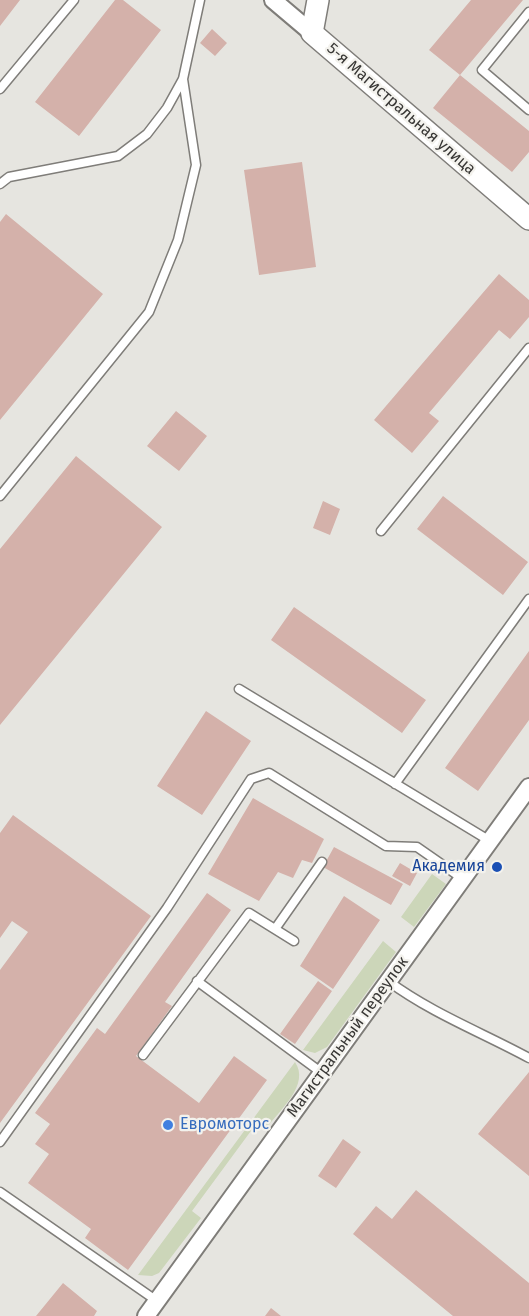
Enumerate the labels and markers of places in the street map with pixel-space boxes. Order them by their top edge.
place label: Академия [412,857,485,877]
marker: Академия [490,860,504,874]
place label: Евромоторс [180,1115,269,1135]
marker: Евромоторс [161,1118,175,1132]

